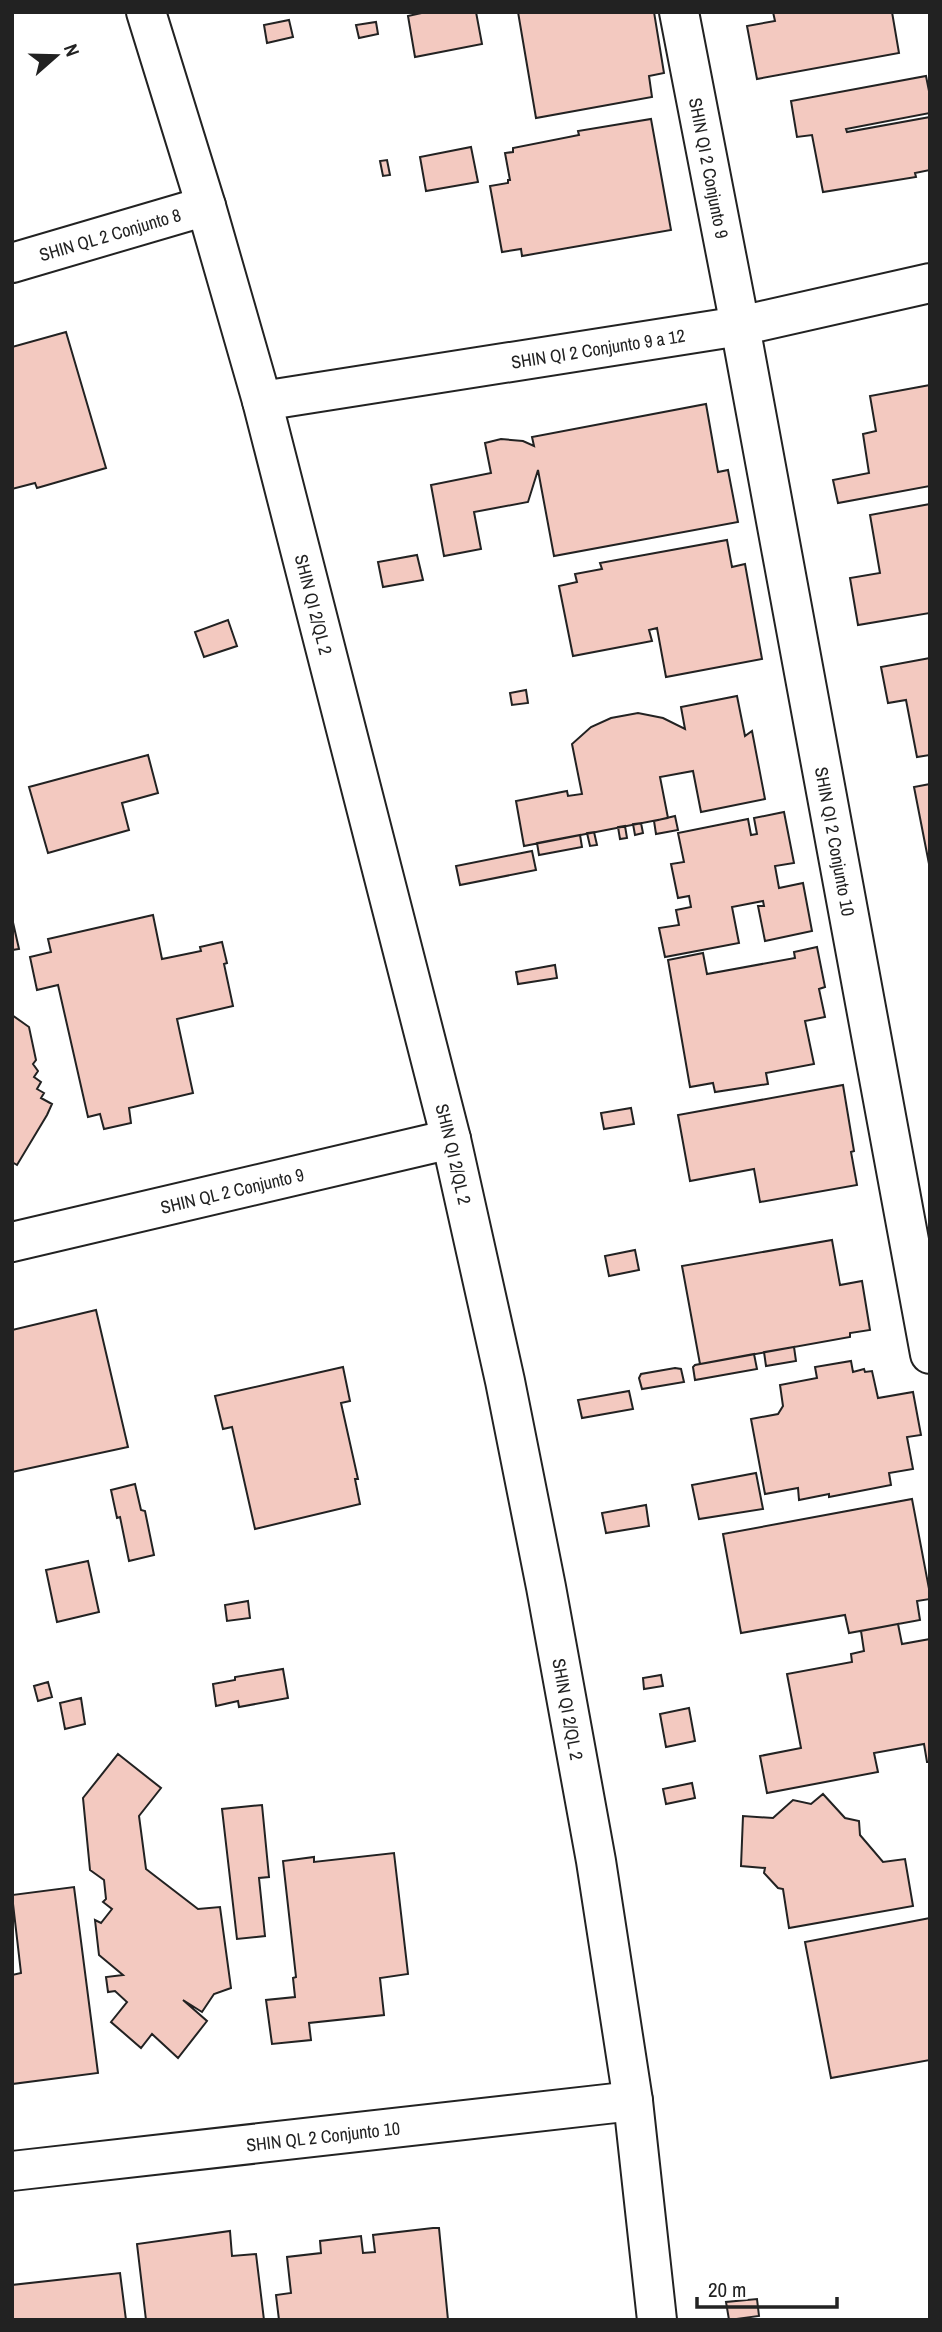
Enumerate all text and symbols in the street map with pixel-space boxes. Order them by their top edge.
north arrow [21,21,91,91]
text: N [58,40,86,60]
street label: SHIN QI 2 Conjunto 9 [683,96,735,241]
street label: SHIN QL 2 Conjunto 8 [36,202,184,267]
street label: SHIN QI 2 Conjunto 9 a 12 [509,322,687,374]
street label: SHIN QI 2/QL 2 [289,552,339,657]
street label: SHIN QI 2 Conjunto 10 [809,765,861,918]
street label: SHIN QI 2/QL 2 [430,1101,478,1207]
street label: SHIN QL 2 Conjunto 9 [158,1161,306,1219]
street label: SHIN QI 2/QL 2 [547,1656,590,1762]
street label: SHIN QL 2 Conjunto 10 [245,2115,401,2157]
scale bar [697,2266,837,2310]
text: 20 m [708,2275,746,2304]

